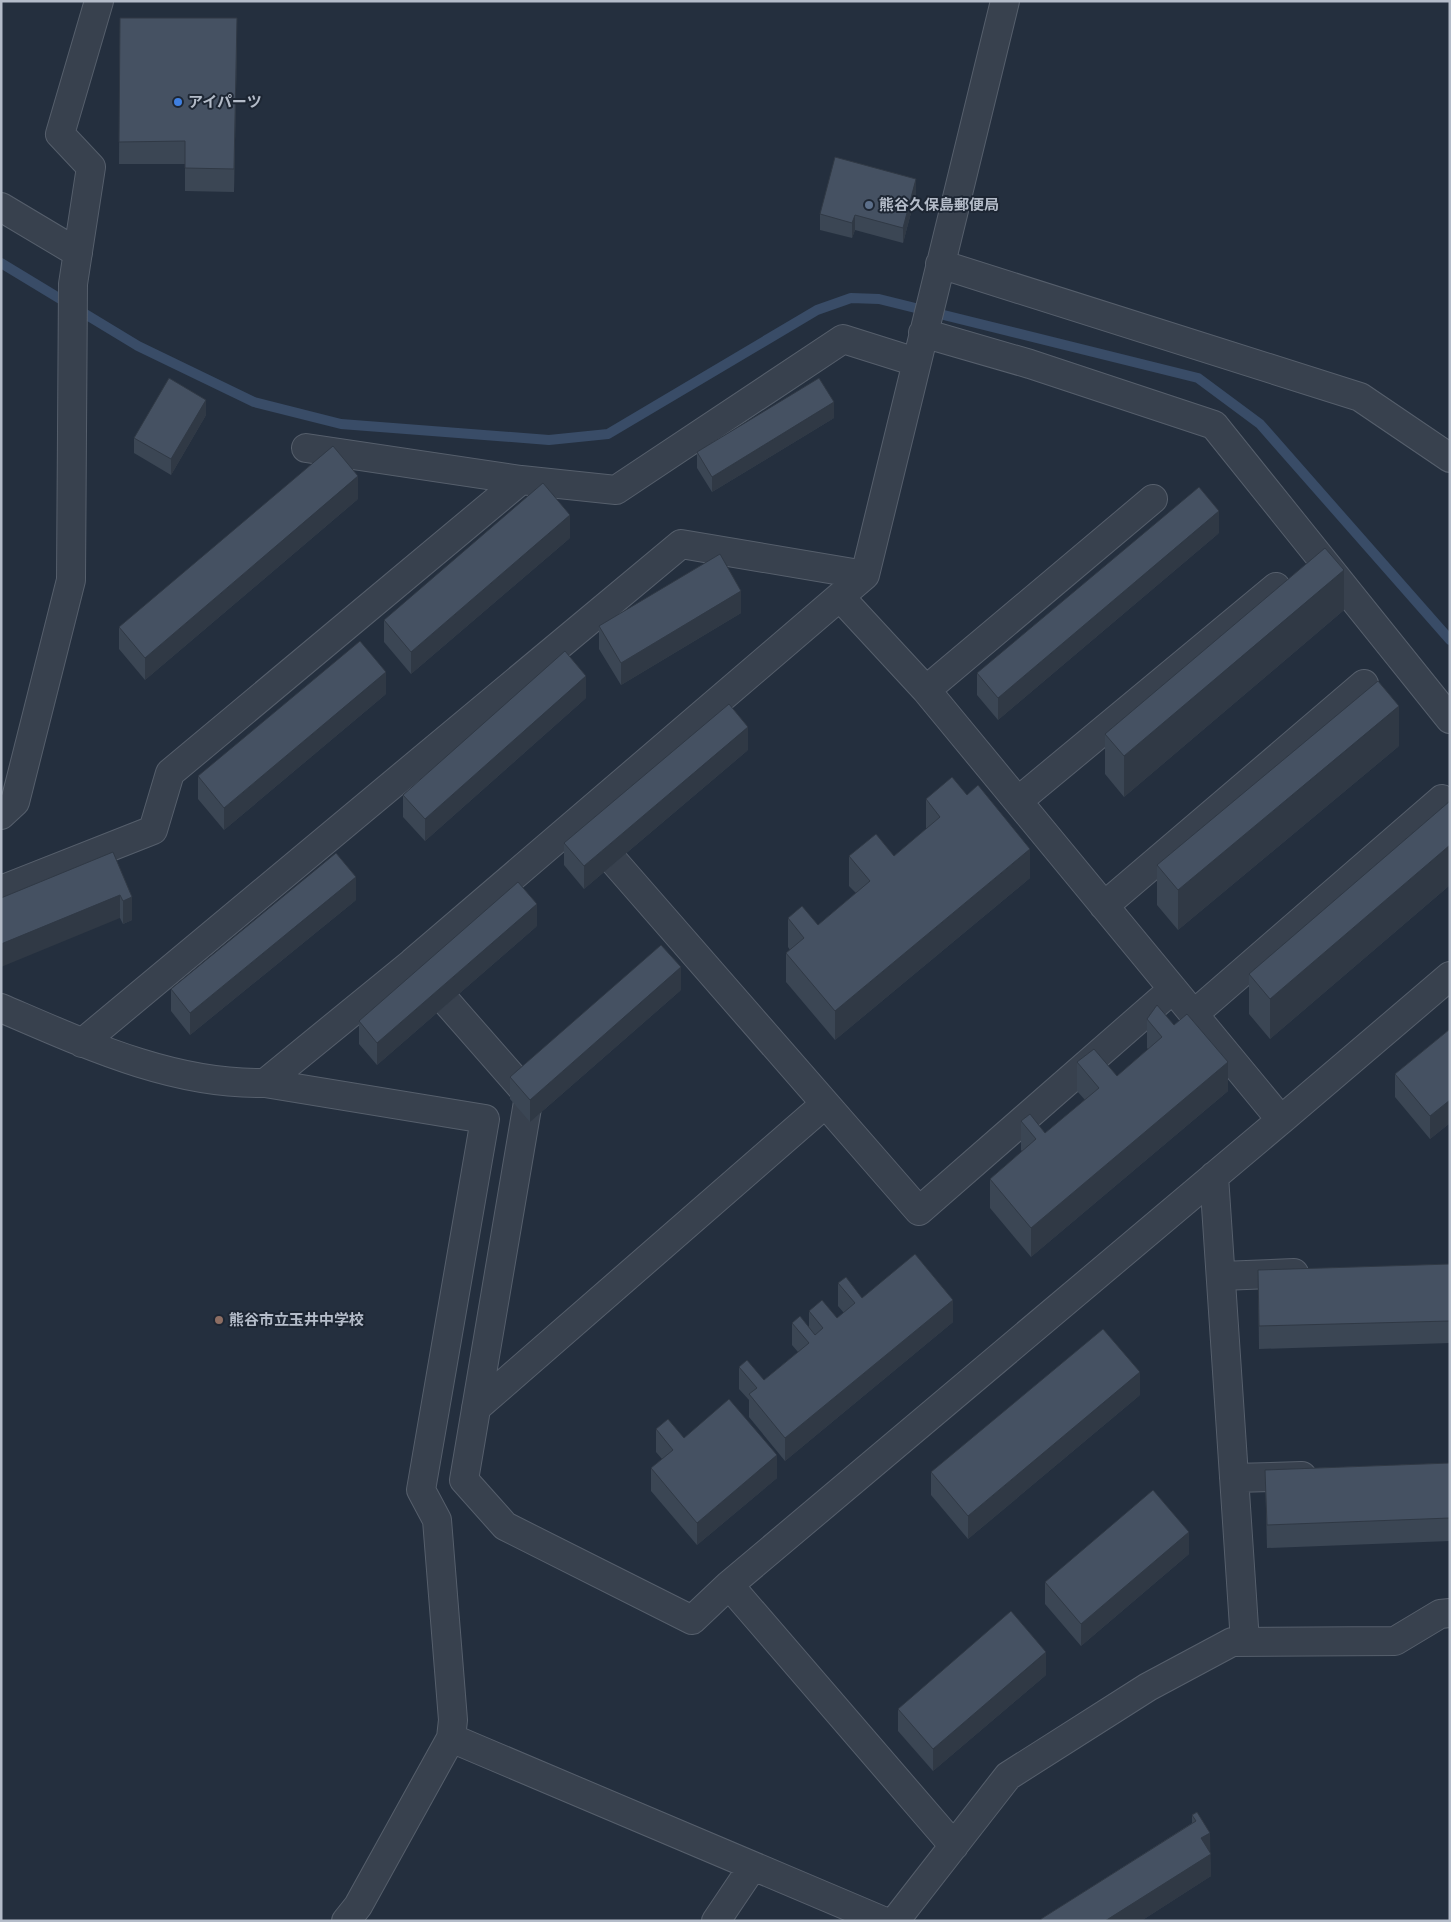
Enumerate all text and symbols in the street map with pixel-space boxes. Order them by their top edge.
place label: アイパーツ [188,93,262,111]
marker: アイパーツ [172,96,184,108]
place label: 熊谷久保島郵便局 [879,196,999,214]
marker: 熊谷久保島郵便局 [863,199,875,211]
place label: 熊谷市立玉井中学校 [229,1311,364,1329]
marker: 熊谷市立玉井中学校 [213,1314,225,1326]

